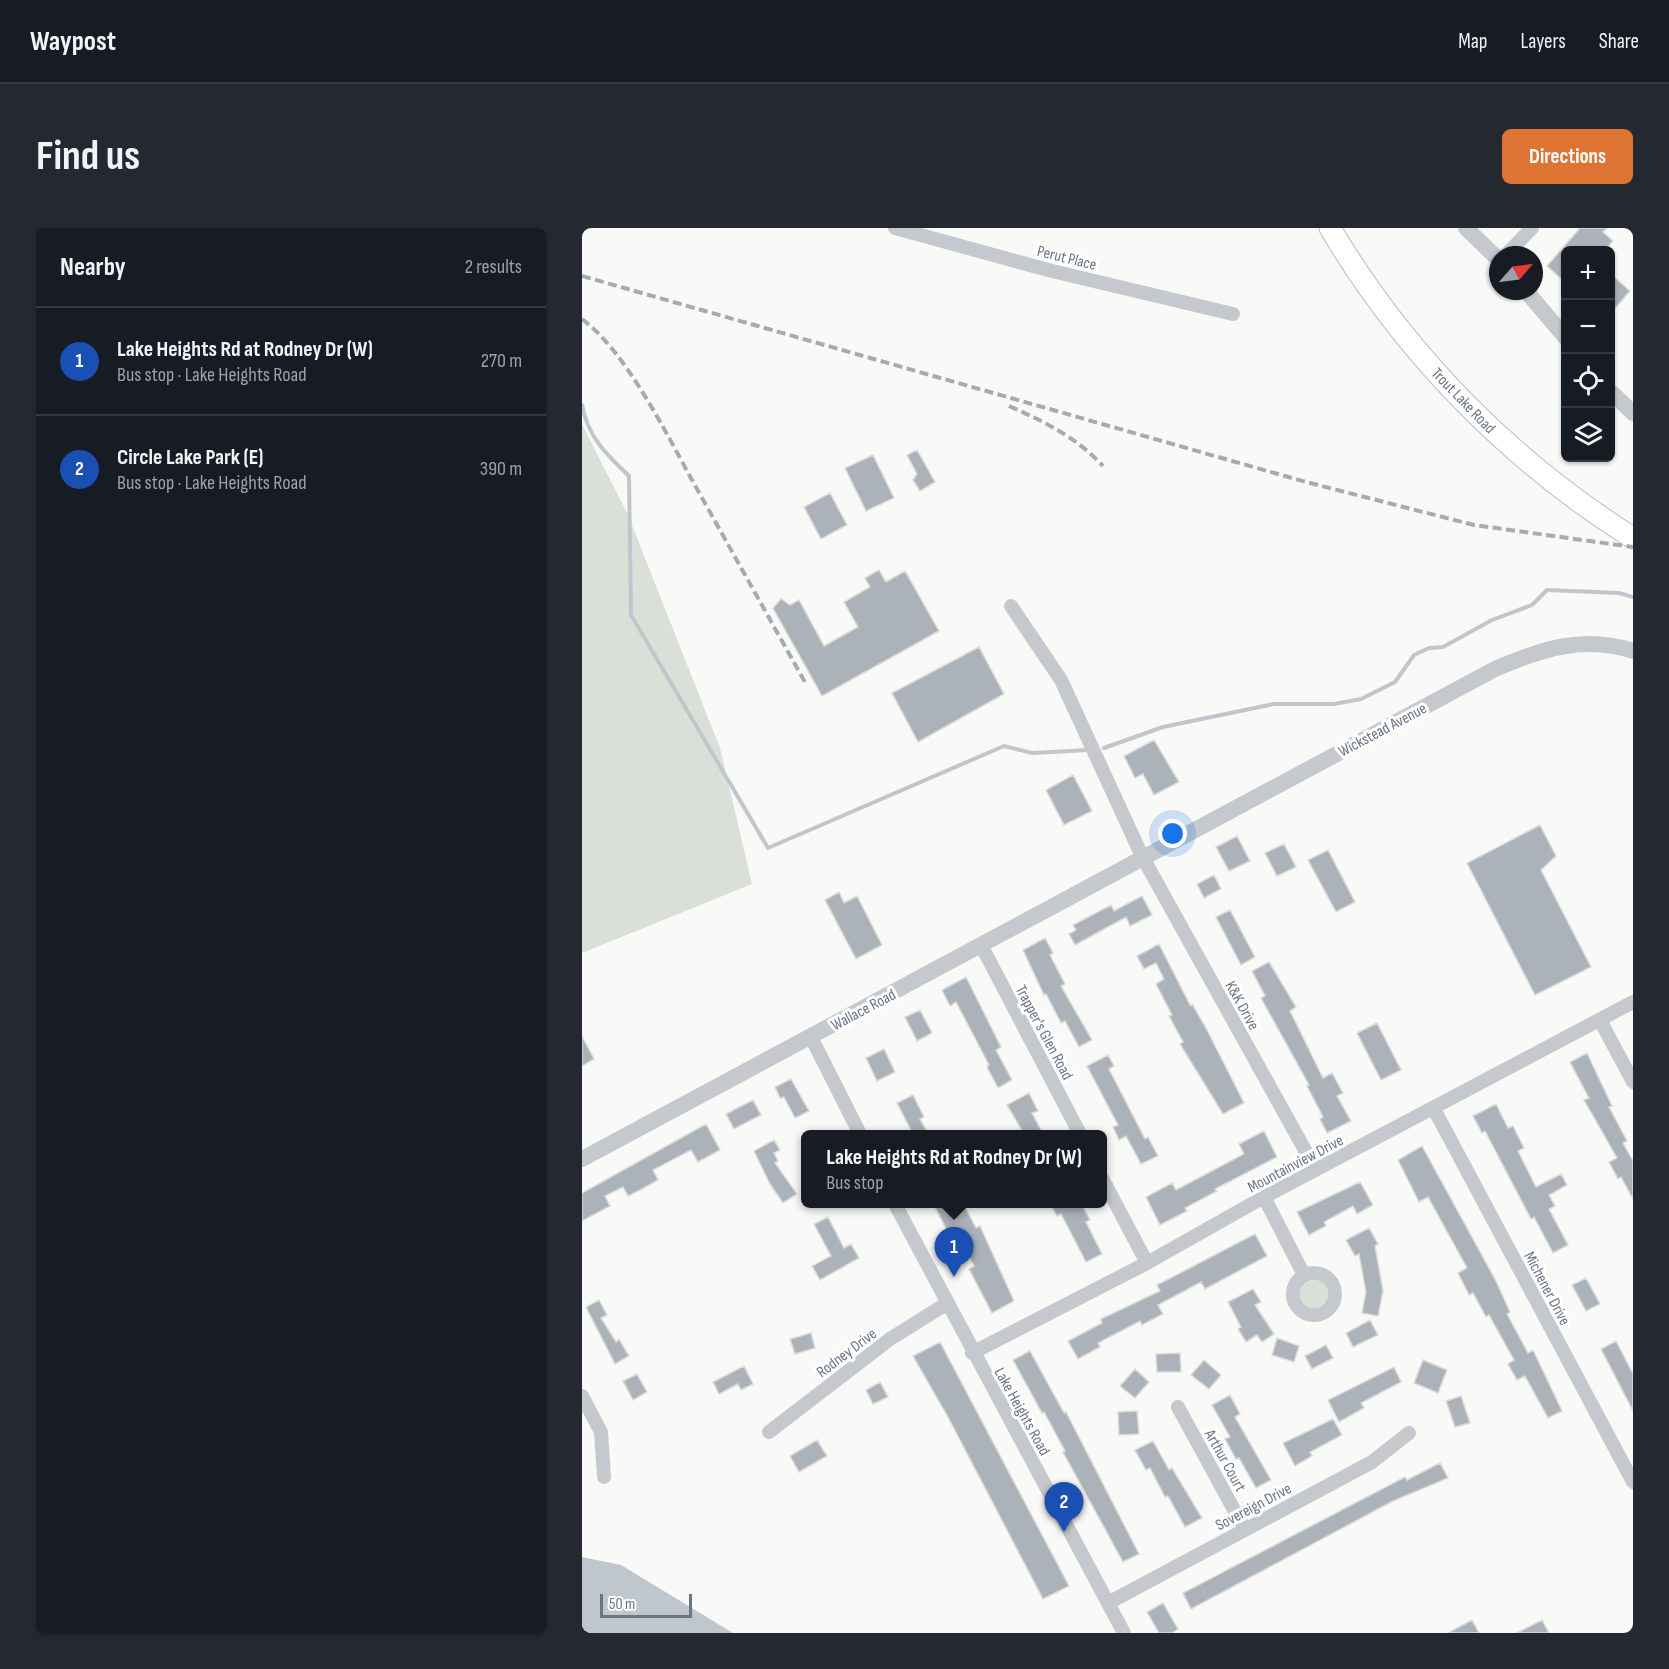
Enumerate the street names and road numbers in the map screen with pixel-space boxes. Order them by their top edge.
street label: Perut Place [1035,242,1098,275]
street label: Trout Lake Road [1427,364,1499,438]
street label: Wickstead Avenue [1335,699,1430,762]
street label: K&K Drive [1221,978,1263,1034]
street label: Trapper's Glen Road [1011,982,1077,1083]
street label: Wallace Road [828,985,899,1035]
street label: Mountainview Drive [1245,1131,1347,1197]
street label: Michener Drive [1519,1249,1574,1329]
street label: Rodney Drive [813,1324,881,1382]
street label: Lake Heights Road [990,1364,1054,1459]
street label: Arthur Court [1199,1425,1250,1495]
street label: Sovereign Drive [1212,1479,1295,1535]

